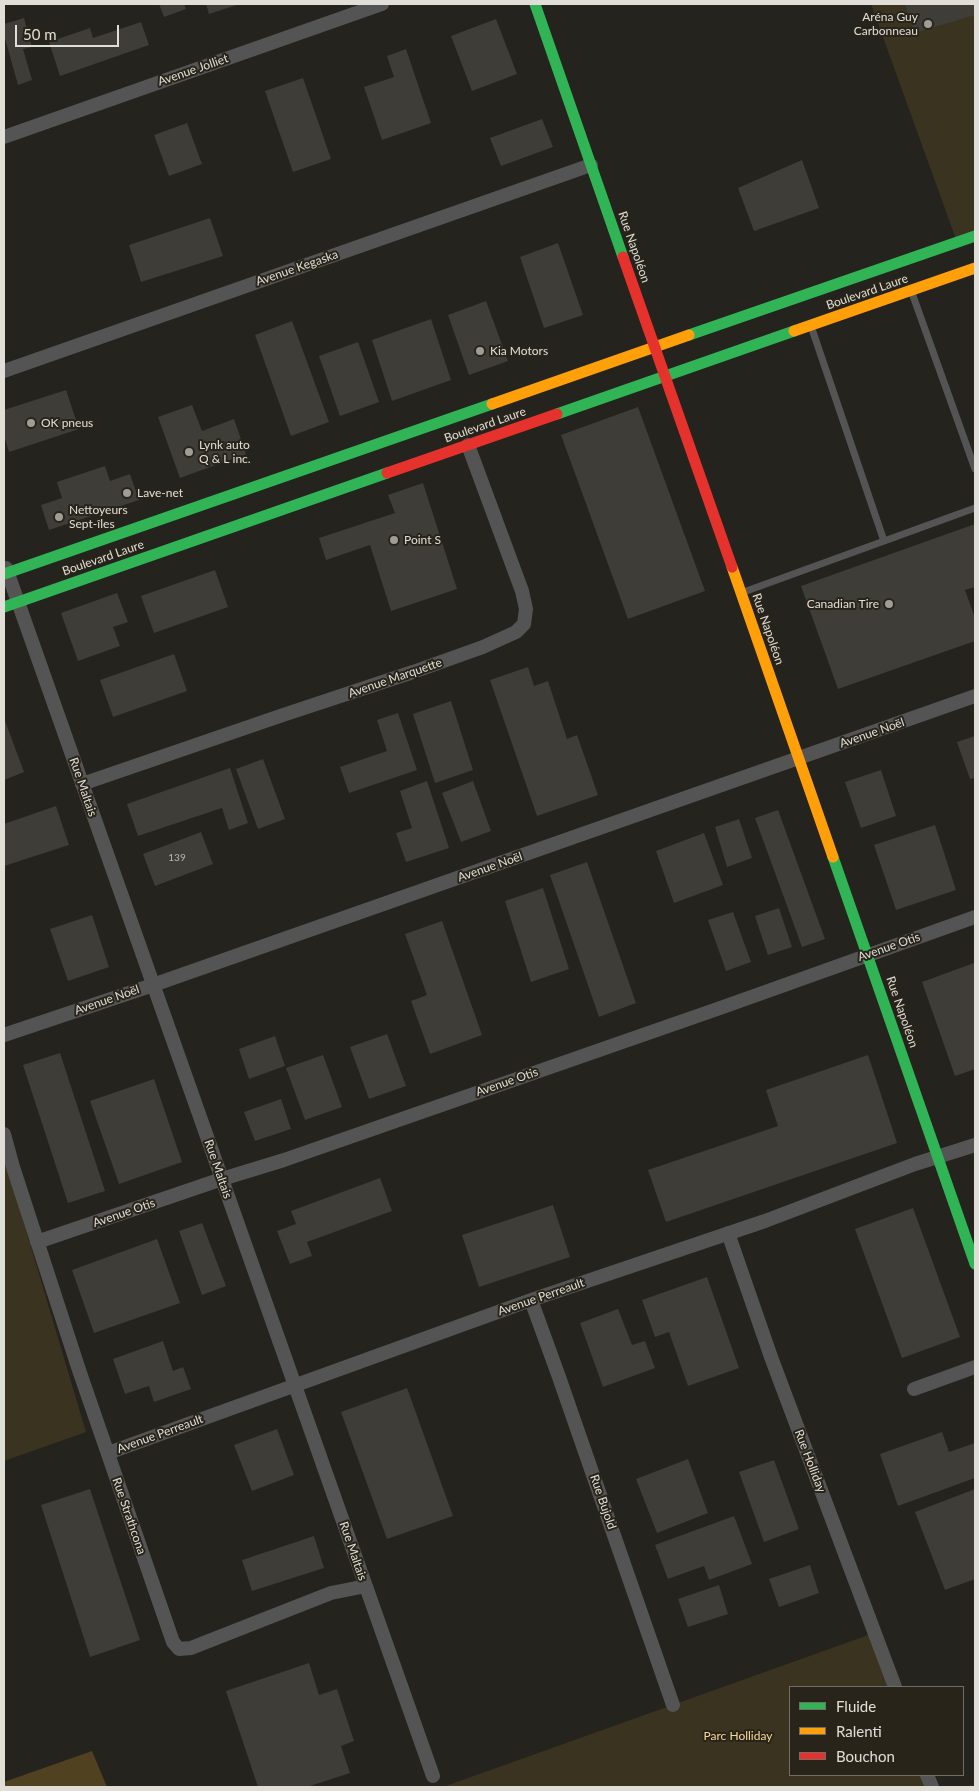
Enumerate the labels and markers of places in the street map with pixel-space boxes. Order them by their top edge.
place label: Aréna Guy Carbonneau [854,10,918,38]
marker: Aréna Guy Carbonneau [922,18,934,30]
place label: Kia Motors [490,344,548,358]
marker: Kia Motors [474,345,486,357]
place label: OK pneus [41,416,93,430]
marker: OK pneus [25,417,37,429]
place label: Lynk auto Q & L inc. [199,438,251,466]
marker: Lynk auto Q & L inc. [183,446,195,458]
place label: Lave-net [137,486,183,500]
marker: Lave-net [121,487,133,499]
place label: Nettoyeurs Sept-îles [69,503,128,531]
marker: Nettoyeurs Sept-îles [53,511,65,523]
place label: Point S [404,533,441,547]
marker: Point S [388,534,400,546]
place label: Canadian Tire [807,597,879,611]
marker: Canadian Tire [883,598,895,610]

